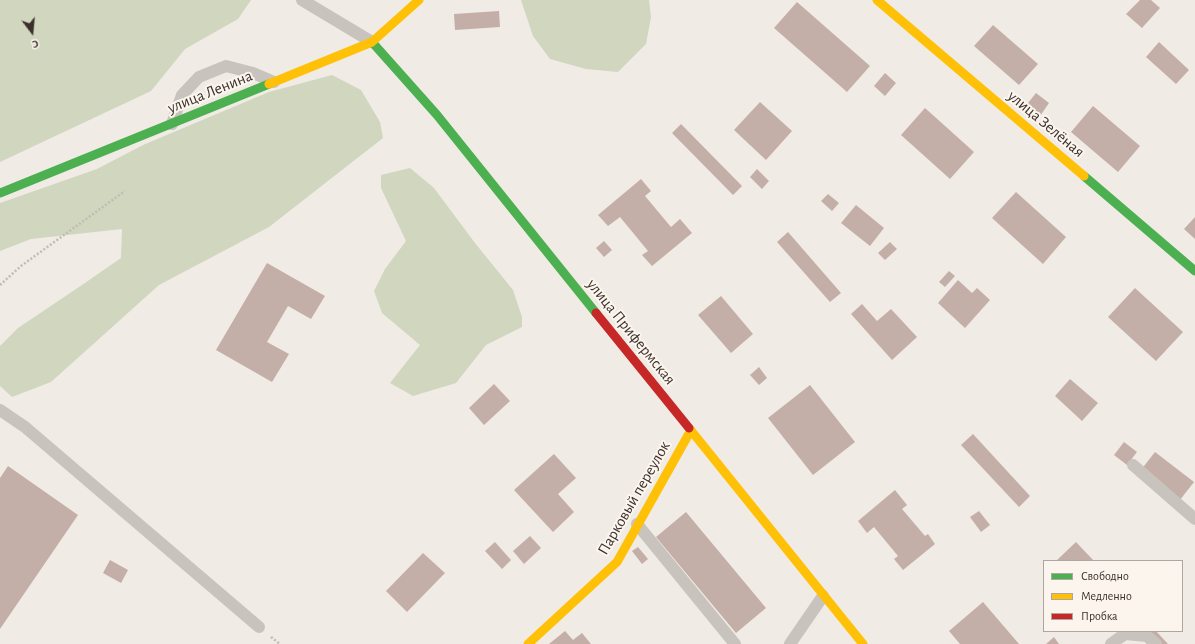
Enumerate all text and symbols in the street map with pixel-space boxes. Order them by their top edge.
north arrow [12,12,52,52]
text: С [31,38,40,50]
street label: улица Ленина [165,66,255,118]
street label: улица Зелёная [1004,86,1088,162]
street label: улица Прифермская [582,275,680,389]
street label: Парковый переулок [594,438,674,558]
legend [1043,560,1183,632]
text: Свободно [1081,570,1129,582]
text: Медленно [1081,590,1132,602]
text: Пробка [1081,610,1118,622]

